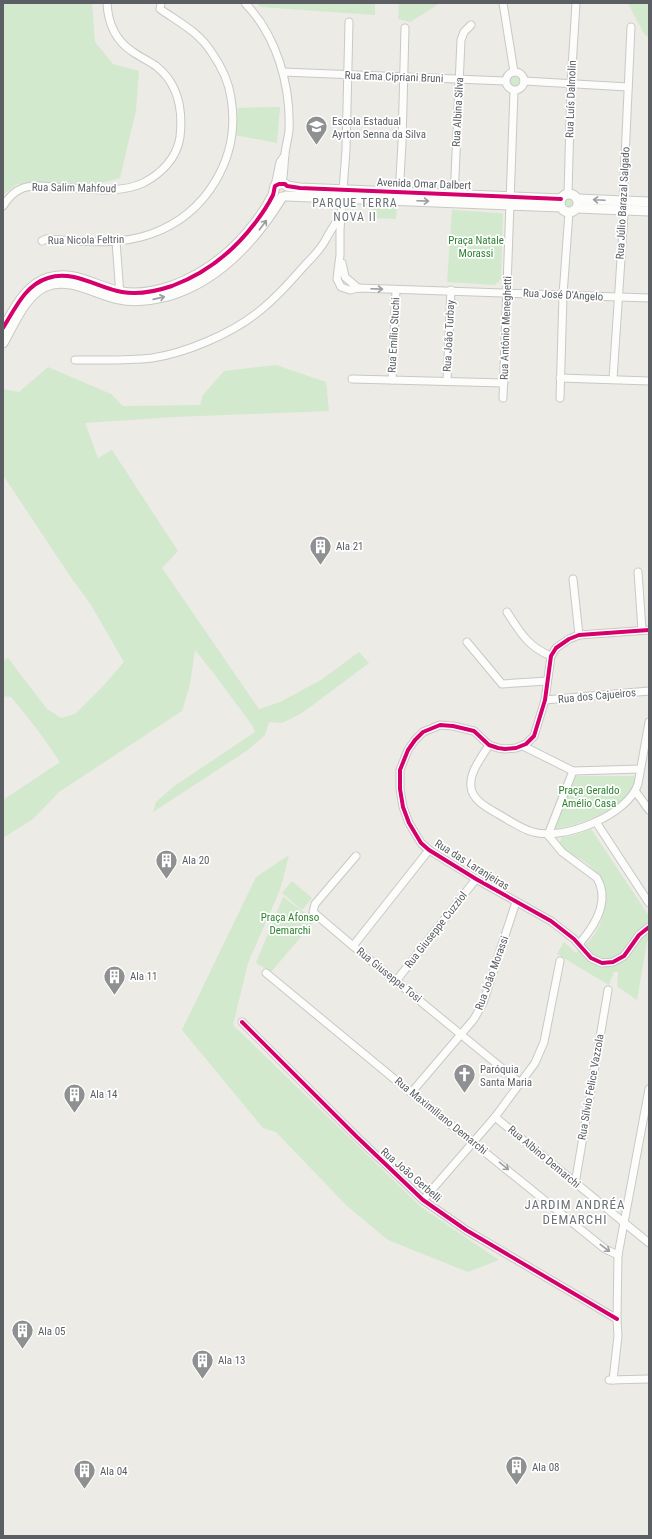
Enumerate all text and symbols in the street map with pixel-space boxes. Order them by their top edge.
street label: Rua Luís Dalmolin [563,60,579,138]
street label: Rua Ema Cipriani Bruni [344,69,444,85]
street label: Rua Albina Silva [450,77,466,147]
school or university icon: Escola Estadual Ayrton Senna da Silva [304,114,330,147]
place label: Escola Estadual Ayrton Senna da Silva [332,115,426,141]
street label: Rua Júlio Barazal Salgado [614,146,632,260]
street label: Avenida Omar Dalbert [377,176,471,192]
street label: Rua Salim Mahfoud [32,181,116,195]
district label: PARQUE TERRA NOVA II [312,196,398,224]
one-way arrow [593,196,606,204]
one-way arrow [416,198,429,205]
one-way arrow [259,220,267,231]
street label: Rua Nicola Feltrin [48,233,124,247]
park label: Praça Natale Morassi [448,234,504,260]
street label: Rua Antônio Meneghetti [498,276,514,380]
one-way arrow [370,285,383,293]
street label: Rua José D'Angelo [523,286,604,304]
one-way arrow [152,294,165,301]
street label: Rua Emílio Stuchi [386,297,402,373]
street label: Rua João Turbay [441,299,457,372]
building icon: Ala 21 [308,533,334,566]
place label: Ala 21 [336,540,364,553]
street label: Rua dos Cajueiros [557,686,637,706]
park label: Praça Geraldo Amélio Casa [559,784,620,810]
street label: Rua das Laranjeiras [433,837,511,893]
building icon: Ala 20 [154,847,180,880]
place label: Ala 20 [182,854,210,867]
street label: Rua Giuseppe Cuzziol [402,889,470,971]
park label: Praça Afonso Demarchi [261,911,320,937]
street label: Rua João Morassi [473,934,511,1012]
street label: Rua Giuseppe Tosi [354,945,424,1005]
building icon: Ala 11 [101,963,127,996]
place label: Ala 11 [130,970,158,983]
street label: Rua Sílvio Felice Vazzola [575,1033,607,1141]
church icon: Paróquia Santa Maria [452,1062,478,1095]
place label: Paróquia Santa Maria [480,1063,532,1089]
street label: Rua Maximiliano Demarchi [392,1075,490,1157]
building icon: Ala 14 [62,1081,88,1114]
place label: Ala 14 [90,1088,118,1101]
street label: Rua Albino Demarchi [505,1123,583,1191]
street label: Rua João Gerbelli [378,1145,444,1205]
one-way arrow [498,1162,509,1171]
district label: JARDIM ANDRÉA DEMARCHI [525,1197,625,1227]
one-way arrow [599,1244,610,1252]
building icon: Ala 05 [9,1318,35,1351]
place label: Ala 05 [38,1325,66,1338]
building icon: Ala 13 [190,1347,216,1380]
place label: Ala 13 [218,1354,246,1367]
building icon: Ala 08 [503,1454,529,1487]
building icon: Ala 04 [71,1458,97,1491]
place label: Ala 08 [532,1461,560,1474]
place label: Ala 04 [100,1465,128,1478]

